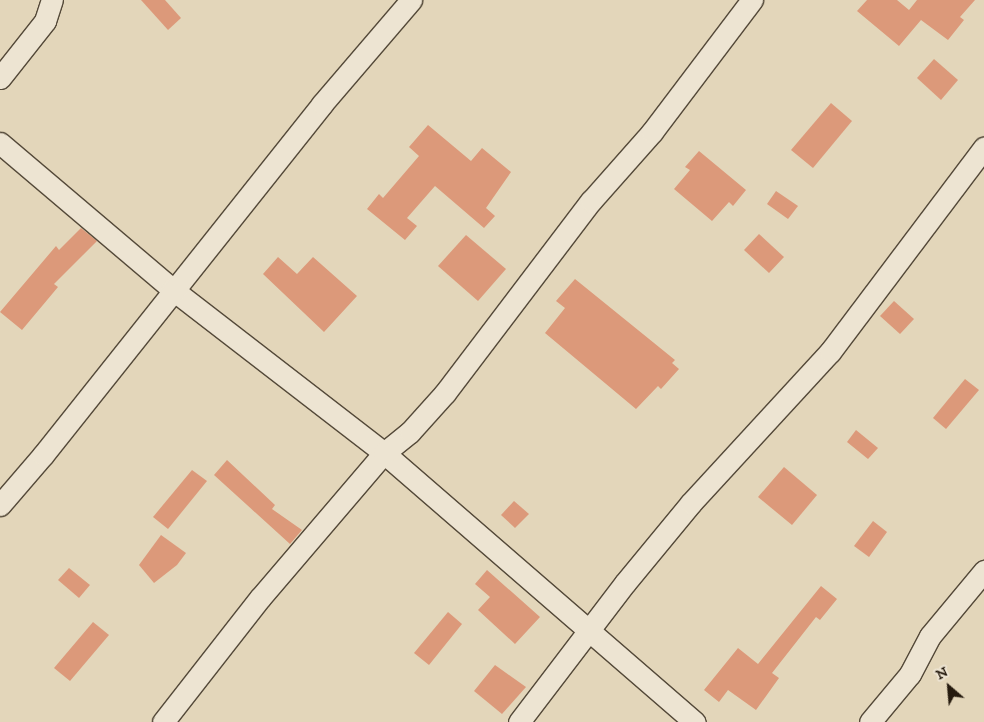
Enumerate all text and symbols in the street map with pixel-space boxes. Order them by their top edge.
north arrow [924,662,974,712]
text: N [933,663,951,684]

